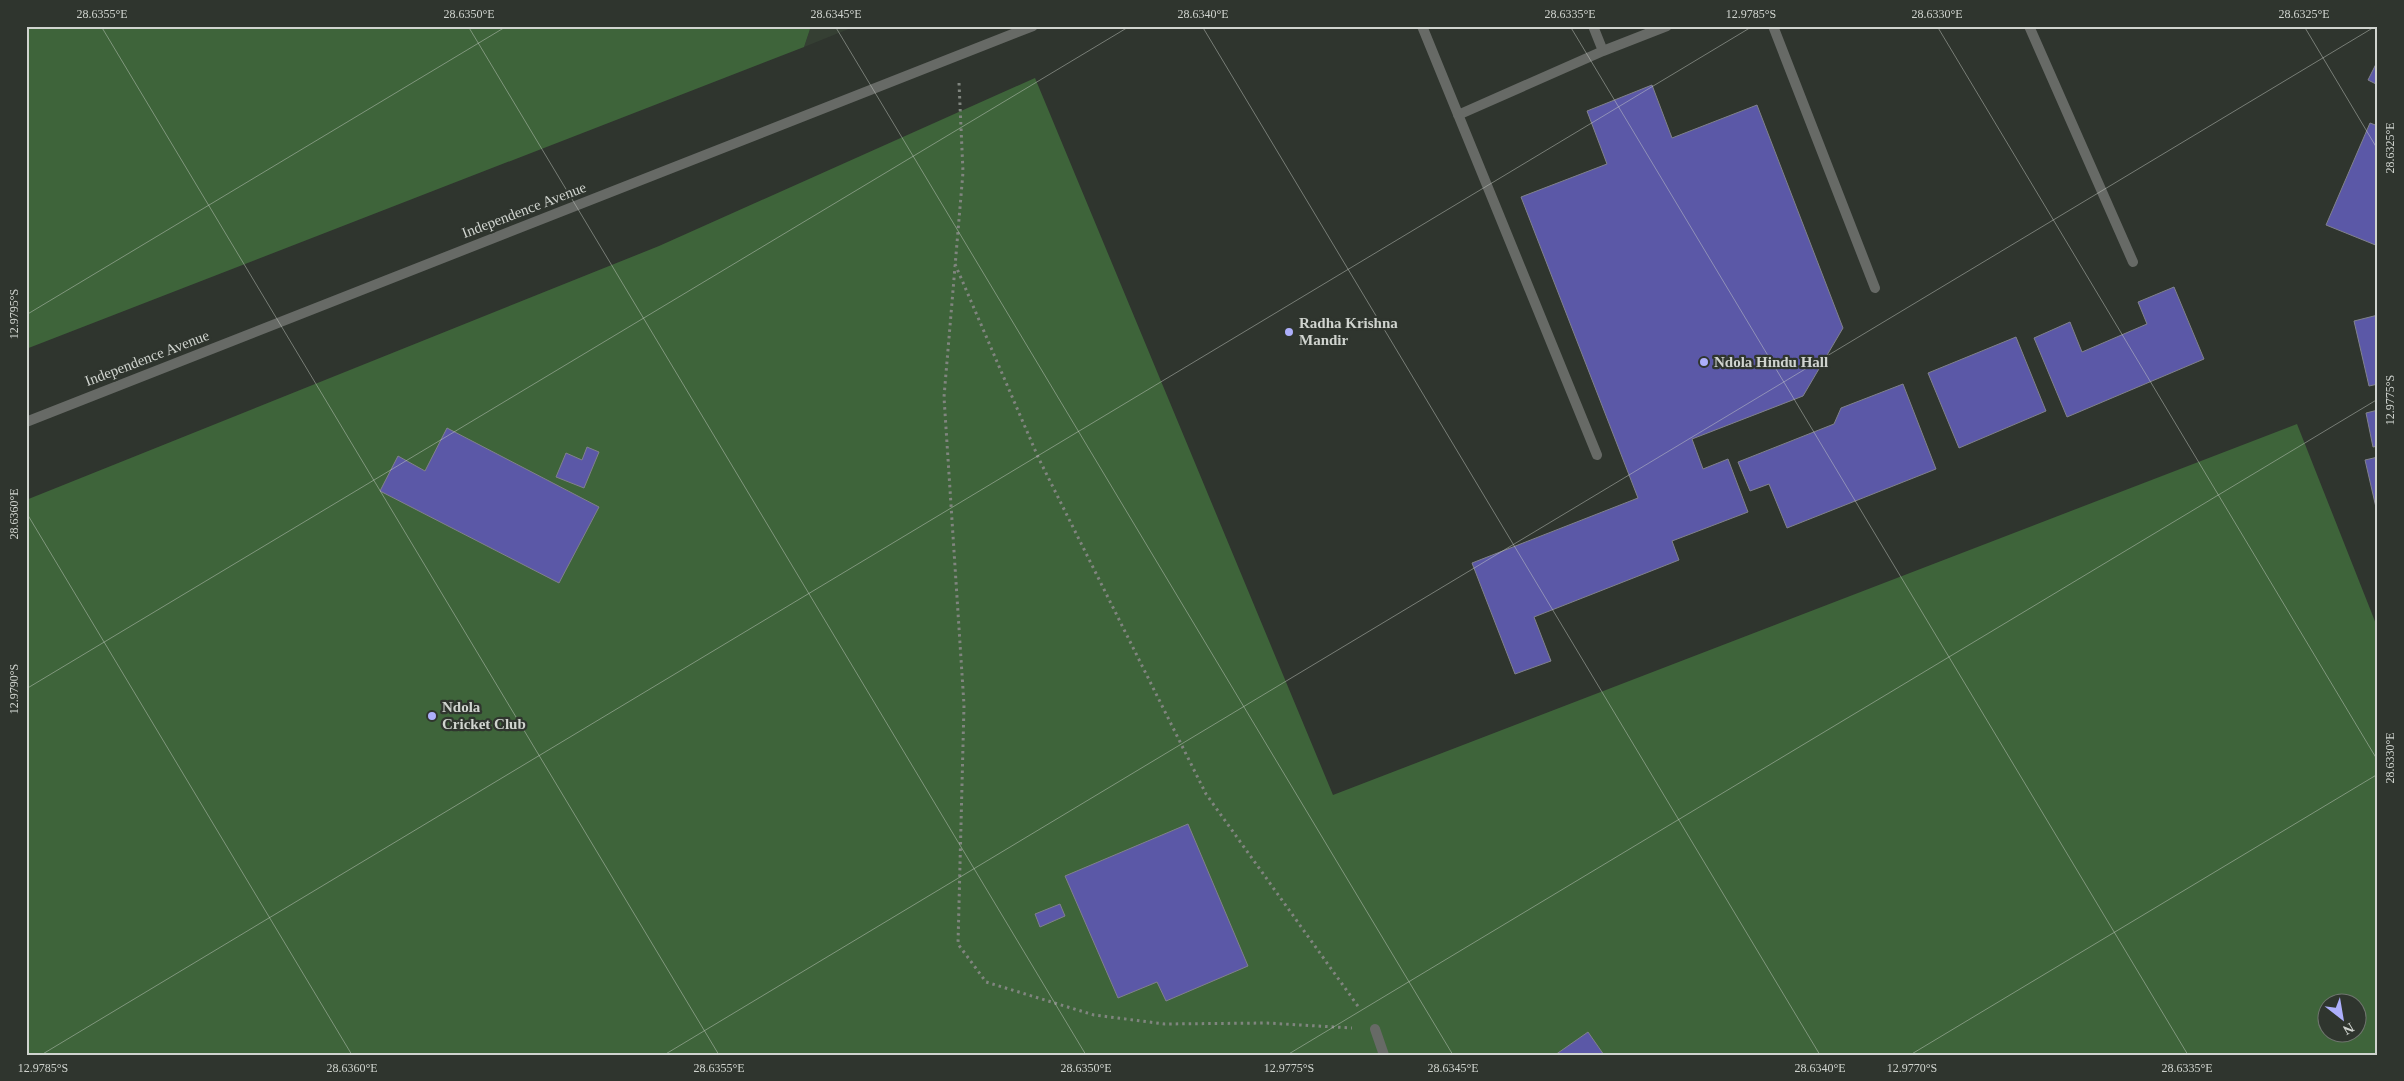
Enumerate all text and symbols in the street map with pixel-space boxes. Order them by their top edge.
text: 28.6355°E [76,7,128,21]
text: 28.6350°E [443,7,495,21]
text: 28.6345°E [810,7,862,21]
text: 28.6340°E [1177,7,1229,21]
text: 28.6335°E [1544,7,1596,21]
text: 12.9785°S [1726,7,1776,21]
text: 28.6330°E [1911,7,1963,21]
text: 28.6325°E [2278,7,2330,21]
text: 28.6325°E [2383,122,2397,174]
street label: Independence Avenue [460,179,589,241]
text: 12.9795°S [7,289,21,339]
place label: Radha Krishna Mandir [1299,315,1398,348]
marker: Radha Krishna Mandir [1283,326,1295,338]
street label: Independence Avenue [83,327,212,389]
place label: Ndola Hindu Hall [1714,354,1828,370]
marker: Ndola Hindu Hall [1698,356,1710,368]
text: 12.9775°S [2383,375,2397,425]
text: 28.6360°E [7,488,21,540]
text: 12.9790°S [7,664,21,714]
place label: Ndola Cricket Club [442,699,526,732]
marker: Ndola Cricket Club [426,710,438,722]
text: 28.6330°E [2383,732,2397,784]
north arrow [2316,994,2366,1044]
text: N [2340,1020,2357,1038]
text: 12.9785°S [18,1061,68,1075]
text: 28.6360°E [326,1061,378,1075]
text: 28.6355°E [693,1061,745,1075]
text: 28.6350°E [1060,1061,1112,1075]
text: 12.9775°S [1264,1061,1314,1075]
text: 28.6345°E [1427,1061,1479,1075]
text: 28.6340°E [1794,1061,1846,1075]
text: 12.9770°S [1887,1061,1937,1075]
text: 28.6335°E [2161,1061,2213,1075]

